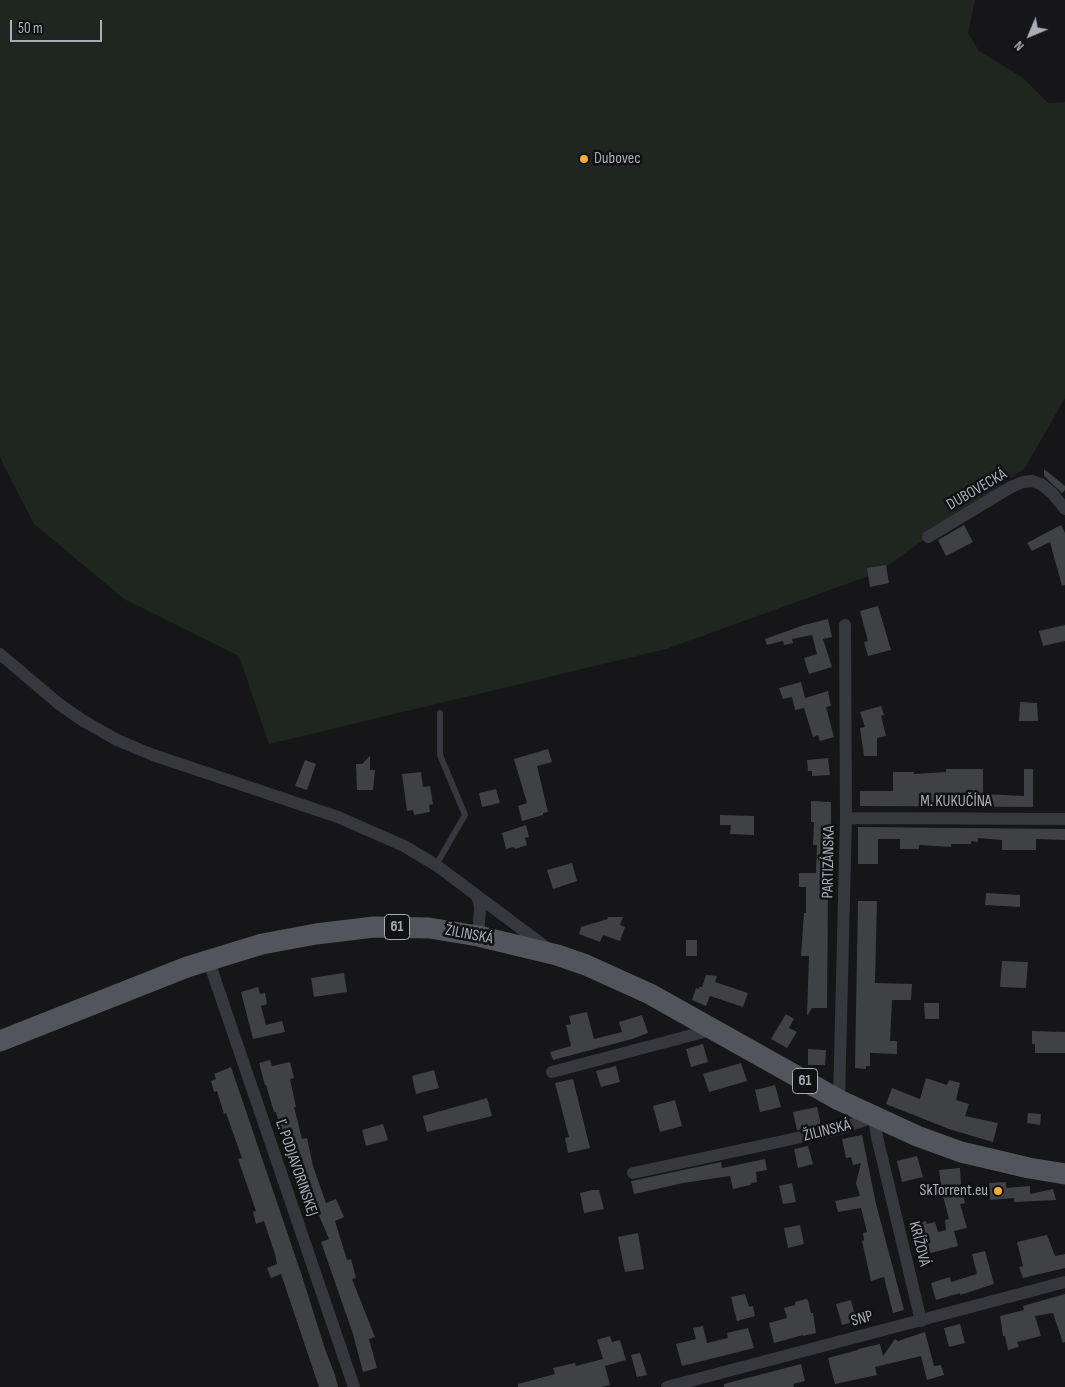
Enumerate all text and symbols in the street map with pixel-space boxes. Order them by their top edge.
scale bar [12,10,105,42]
north arrow [1005,10,1055,60]
text: 50 m [18,19,43,38]
text: N [1010,37,1028,55]
place label: Dubovec [594,149,641,169]
marker: Dubovec [578,153,590,165]
street label: DUBOVECKÁ [944,465,1010,515]
street label: M. KUKUČÍNA [920,792,992,812]
street label: PARTIZÁNSKA [819,825,839,899]
road number: 61 [384,914,410,940]
street label: ŽILINSKÁ [444,921,494,949]
road number: 61 [792,1068,818,1094]
street label: ŽILINSKÁ [801,1116,853,1146]
street label: Ľ. PODJAVORINSKEJ [270,1117,322,1219]
place label: SkTorrent.eu [920,1181,988,1201]
marker: SkTorrent.eu [992,1185,1004,1197]
street label: KRÍŽOVÁ [904,1220,934,1268]
street label: SNP [849,1307,875,1331]

